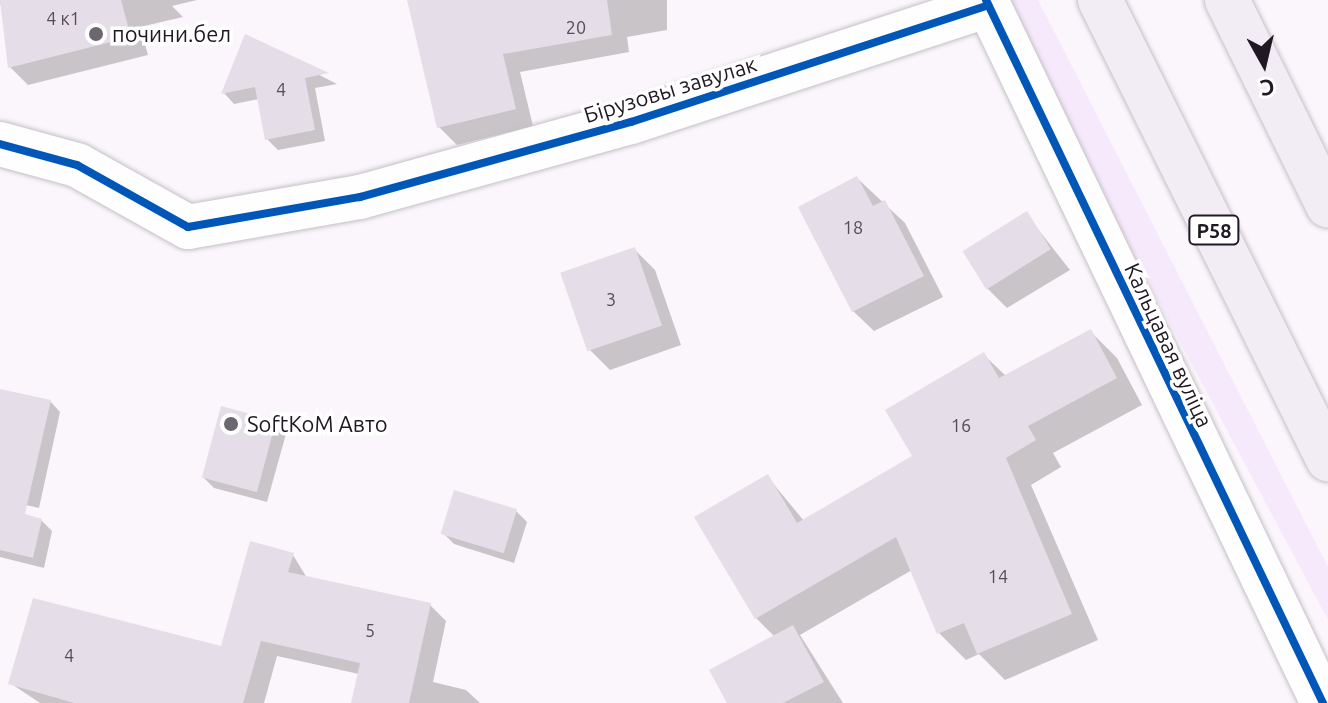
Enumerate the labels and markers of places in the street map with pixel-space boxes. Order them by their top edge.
place label: почини.бел [112,21,231,47]
marker: почини.бел [87,25,105,43]
place label: SoftKoM Авто [247,411,388,437]
marker: SoftKoM Авто [222,415,240,433]

